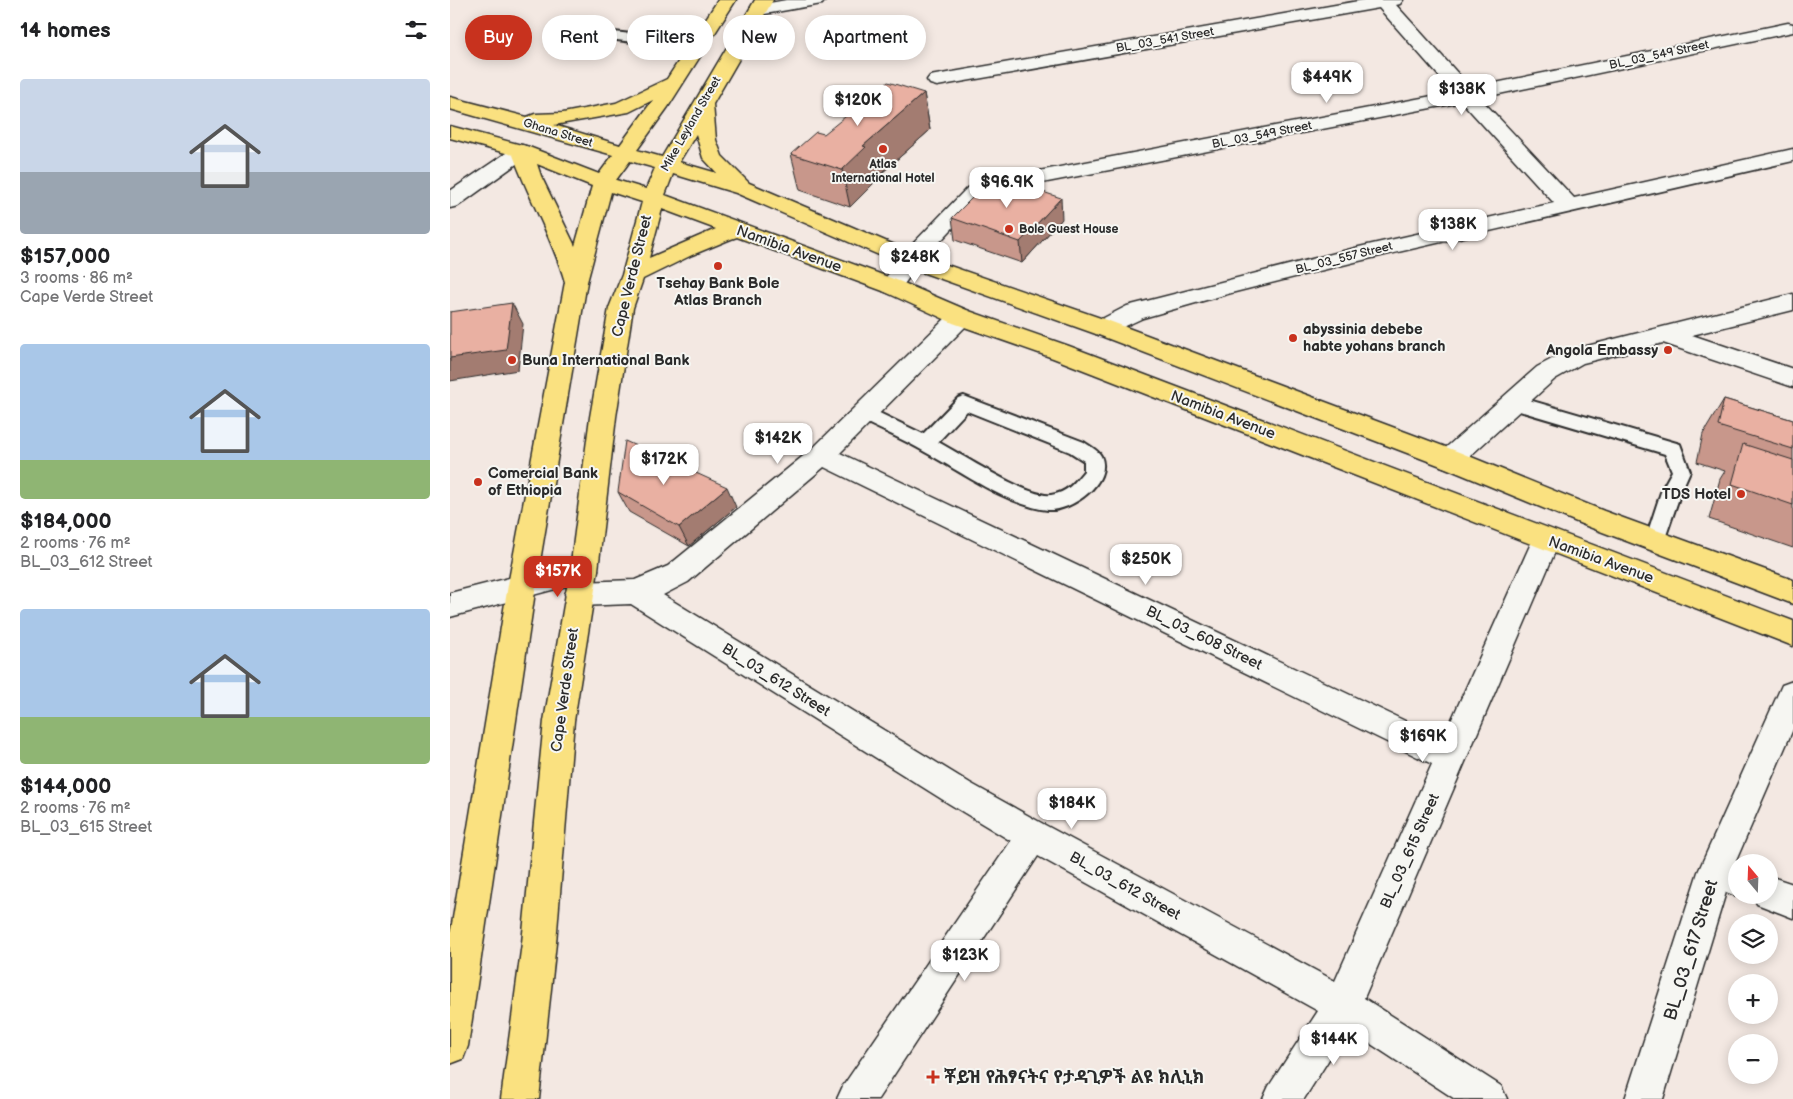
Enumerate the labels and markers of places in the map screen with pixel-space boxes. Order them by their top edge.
pin: $449K [1292,62,1362,104]
pin: $138K [1427,74,1497,116]
pin: $120K [823,84,893,127]
marker: Atlas International Hotel [877,143,889,155]
place label: Atlas International Hotel [832,157,934,186]
pin: $96.9K [966,166,1048,209]
pin: $138K [1418,208,1488,251]
place label: Bole Guest House [1019,222,1118,237]
marker: Bole Guest House [1003,223,1015,235]
pin: $248K [880,242,950,284]
marker: Tsehay Bank Bole Atlas Branch [712,260,724,272]
place label: Tsehay Bank Bole Atlas Branch [657,274,780,310]
place label: abyssinia debebe habte yohans branch [1303,320,1445,356]
marker: abyssinia debebe habte yohans branch [1287,332,1299,344]
place label: Angola Embassy [1545,341,1658,360]
marker: Angola Embassy [1662,344,1674,356]
place label: Buna International Bank [522,351,689,370]
marker: Buna International Bank [506,354,518,366]
pin: $142K [743,422,813,465]
pin: $172K [629,444,699,486]
place label: Comercial Bank of Ethiopia [488,464,598,500]
marker: Comercial Bank of Ethiopia [472,476,484,488]
place label: TDS Hotel [1662,485,1731,504]
marker: TDS Hotel [1735,488,1747,500]
pin: $250K [1111,544,1181,586]
pin: $157K [523,556,593,598]
pin: $169K [1388,720,1458,763]
pin: $184K [1037,788,1107,830]
pin: $123K [930,940,1000,982]
pin: $144K [1299,1024,1369,1066]
place label: ቾይዝ የሕፃናትና የታዳጊዎች ልዩ ክሊኒክ [944,1067,1204,1088]
marker: ቾይዝ የሕፃናትና የታዳጊዎች ልዩ ክሊኒክ [926,1070,940,1084]

